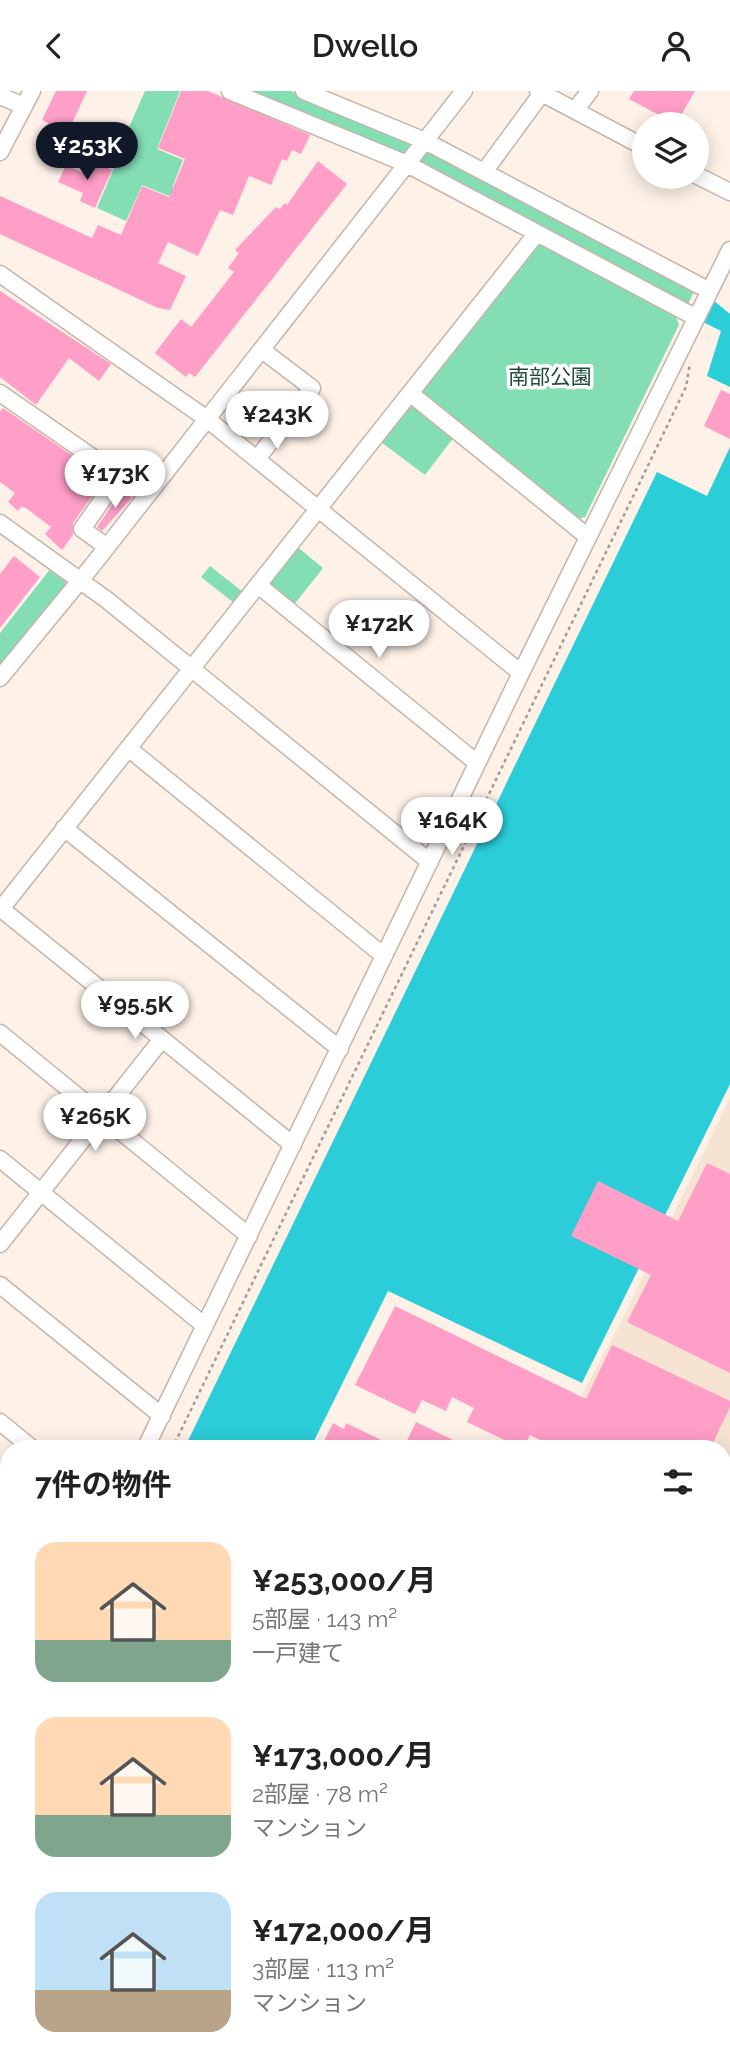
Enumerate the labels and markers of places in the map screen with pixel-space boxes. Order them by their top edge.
pin: ¥253K [38,123,136,182]
pin: ¥243K [228,391,326,451]
pin: ¥173K [66,451,164,510]
pin: ¥172K [330,601,428,660]
pin: ¥164K [403,797,501,857]
pin: ¥95.5K [78,981,192,1041]
pin: ¥265K [46,1093,144,1153]

